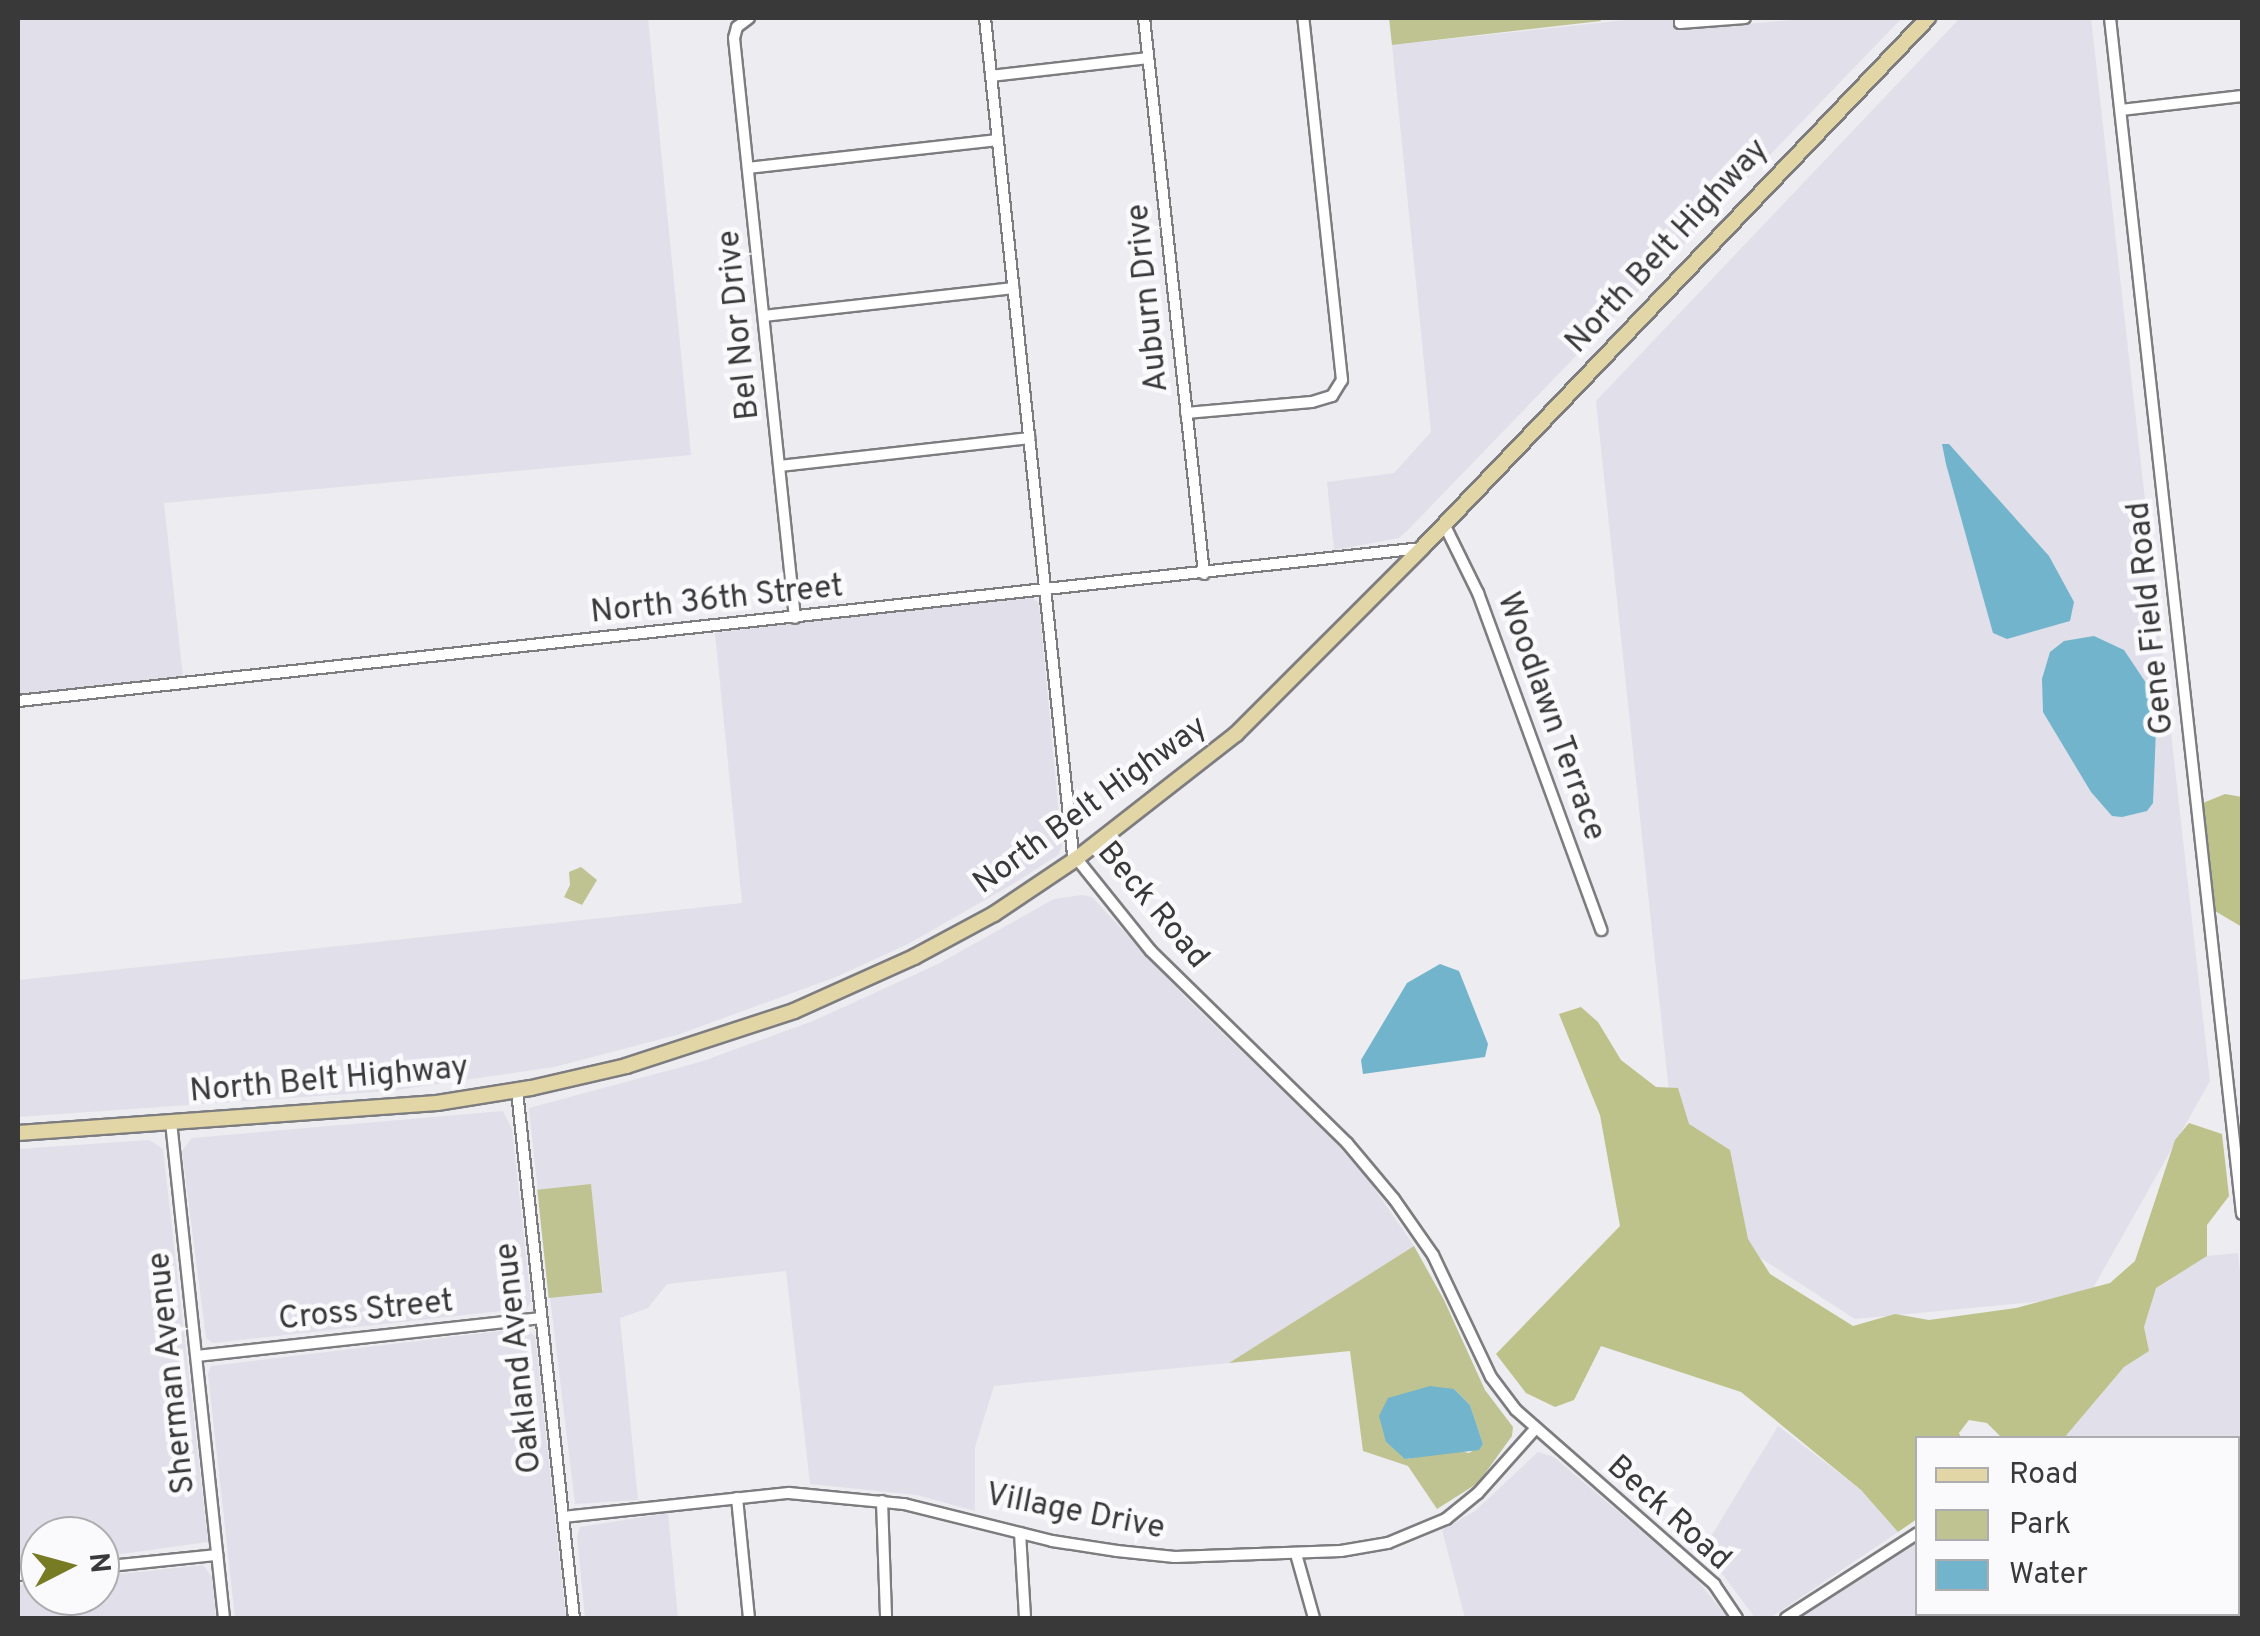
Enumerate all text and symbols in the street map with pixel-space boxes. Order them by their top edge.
street label: North Belt Highway [1559,132,1777,362]
street label: Auburn Drive [1120,202,1178,394]
street label: Bel Nor Drive [711,228,769,422]
street label: Gene Field Road [2121,500,2183,736]
street label: North 36th Street [589,569,845,633]
street label: Woodlawn Terrace [1487,587,1613,847]
street label: North Belt Highway [967,708,1215,904]
street label: Beck Road [1088,835,1216,977]
street label: North Belt Highway [188,1050,470,1112]
street label: Oakland Avenue [489,1240,551,1476]
street label: Sherman Avenue [141,1249,205,1497]
street label: Cross Street [277,1284,455,1340]
legend [1915,1436,2240,1616]
street label: Beck Road [1598,1448,1738,1580]
text: Road [2009,1457,2078,1494]
street label: Village Drive [982,1477,1168,1549]
text: Park [2009,1507,2071,1544]
north arrow [20,1516,120,1616]
text: N [79,1551,117,1575]
text: Water [2009,1557,2088,1594]

